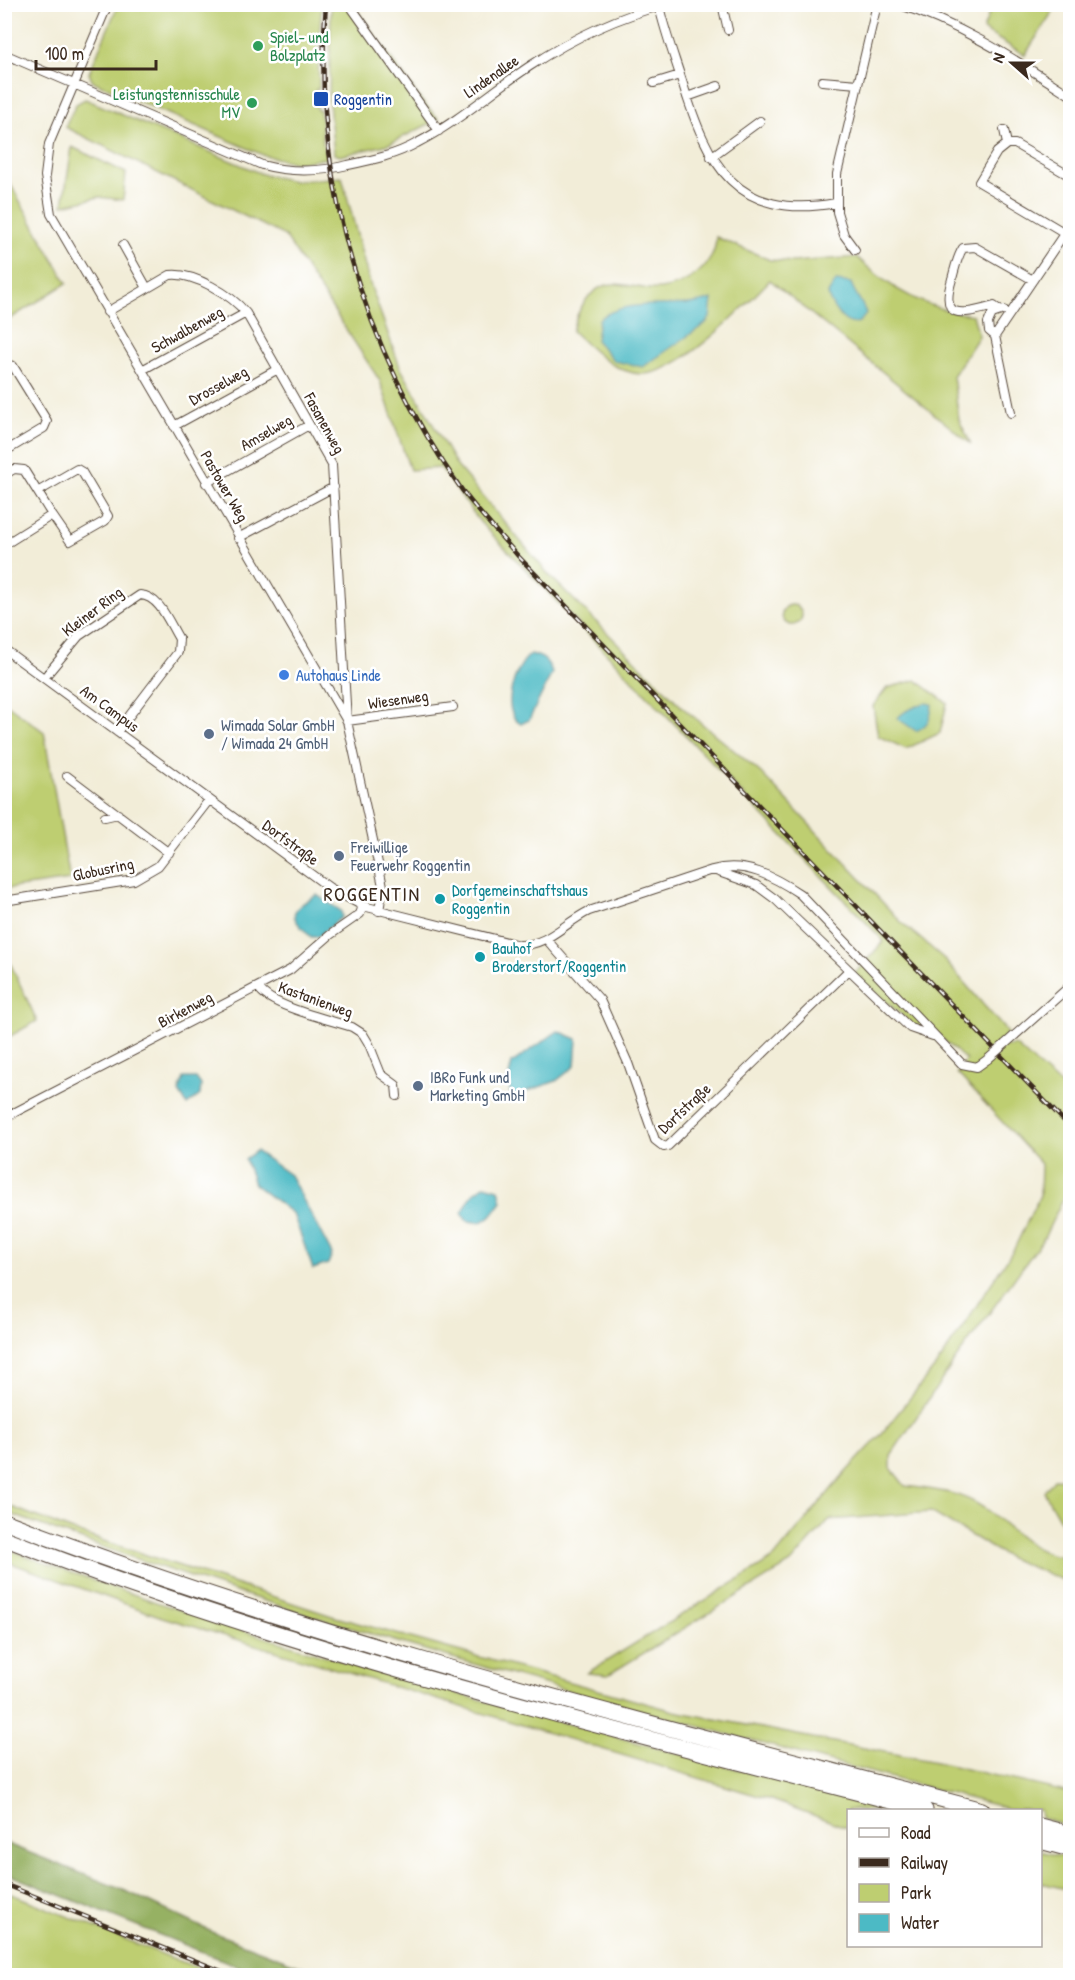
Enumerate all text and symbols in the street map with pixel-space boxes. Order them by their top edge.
place label: Spiel- und Bolzplatz [270,26,328,66]
scale bar [36,33,156,71]
north arrow [982,33,1042,93]
marker: Spiel- und Bolzplatz [251,39,265,53]
text: 100 m [45,41,84,66]
street label: Lindenallee [459,49,523,103]
text: N [986,49,1010,66]
place label: Leistungstennisschule MV [113,83,241,123]
place label: Roggentin [334,88,392,110]
marker: Roggentin [312,90,330,108]
marker: Leistungstennisschule MV [245,96,259,110]
street label: Schwalbenweg [147,300,227,358]
street label: Drosselweg [185,360,251,410]
street label: Fasanenweg [299,388,351,457]
street label: Amselweg [236,408,296,456]
street label: Pastower Weg [196,446,254,526]
street label: Kleiner Ring [57,581,127,641]
place label: Autohaus Linde [296,664,381,686]
marker: Autohaus Linde [277,668,291,682]
street label: Am Campus [76,679,144,737]
street label: Wiesenweg [367,684,429,714]
place label: Wimada Solar GmbH / Wimada 24 GmbH [221,714,335,754]
marker: Wimada Solar GmbH / Wimada 24 GmbH [202,727,216,741]
street label: Dorfstraße [258,814,324,870]
place label: Freiwillige Feuerwehr Roggentin [350,836,471,876]
marker: Freiwillige Feuerwehr Roggentin [332,849,346,863]
street label: Globusring [71,852,135,886]
place label: Dorfgemeinschaftshaus Roggentin [452,879,588,919]
district label: ROGGENTIN [323,880,421,907]
marker: Dorfgemeinschaftshaus Roggentin [433,892,447,906]
place label: Bauhof Broderstorf/Roggentin [492,937,626,977]
marker: Bauhof Broderstorf/Roggentin [473,950,487,964]
street label: Kastanienweg [276,975,356,1023]
street label: Birkenweg [154,985,216,1033]
place label: IBRo Funk und Marketing GmbH [430,1066,525,1106]
street label: Dorfstraße [653,1077,716,1138]
marker: IBRo Funk und Marketing GmbH [411,1079,425,1093]
legend [847,1809,1042,1947]
text: Road [901,1820,931,1845]
text: Railway [901,1850,948,1875]
text: Park [901,1880,932,1905]
text: Water [901,1910,939,1935]

